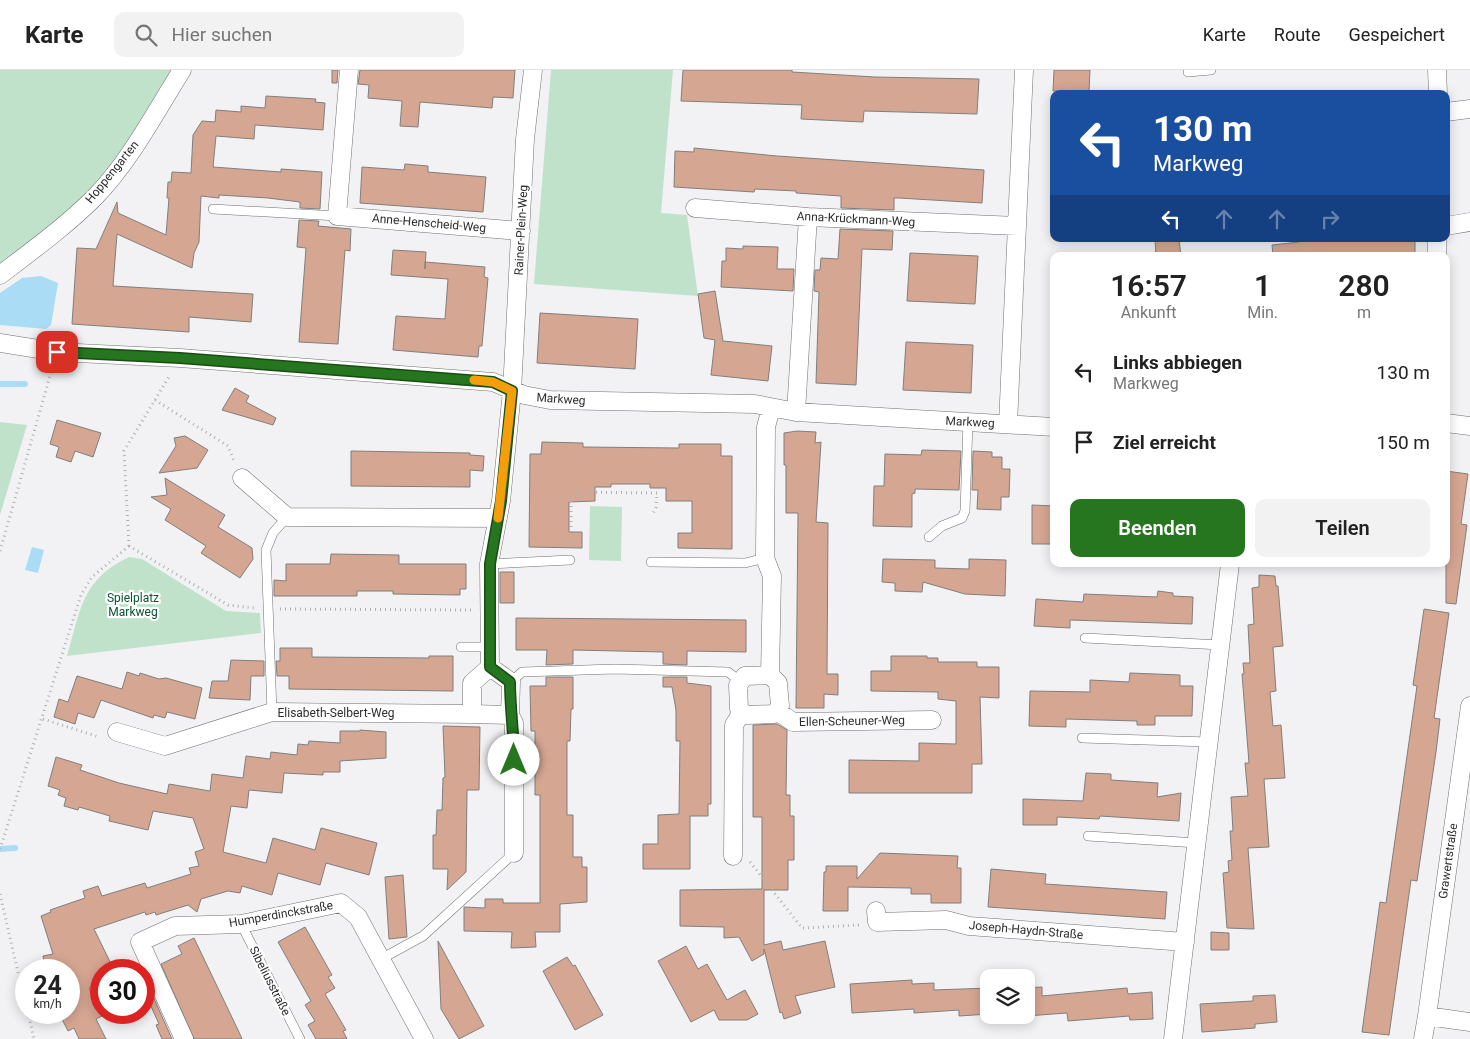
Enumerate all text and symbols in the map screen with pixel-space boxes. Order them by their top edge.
search box [114,12,464,57]
text: Karte [25,21,84,49]
icon: search [132,21,160,49]
text: Hier suchen [172,23,272,46]
text: Karte [1203,24,1246,45]
text: Route [1274,24,1321,45]
text: Gespeichert [1349,24,1445,45]
text: 130 m [1153,109,1252,150]
icon: left [1070,110,1135,175]
street label: Hoppengarten [83,138,141,206]
text: Markweg [1153,151,1243,176]
street label: Rainer-Plein-Weg [512,184,530,276]
icon: left [1157,205,1185,233]
icon: ahead [1210,205,1238,233]
icon: ahead [1263,205,1291,233]
icon: right [1316,205,1344,233]
street label: Anna-Krückmann-Weg [796,209,916,229]
street label: Anne-Henscheid-Weg [371,211,487,235]
text: 16:57 [1110,268,1187,303]
text: 1 [1254,268,1271,303]
text: 280 [1338,268,1390,303]
text: Ankunft [1121,303,1177,322]
text: Min. [1247,303,1278,322]
text: m [1357,303,1371,322]
pin [36,331,78,373]
icon: arrive [43,338,71,366]
text: Links abbiegen [1113,351,1242,374]
icon: left [1070,358,1098,386]
text: 130 m [1377,361,1430,384]
text: Markweg [1113,374,1179,393]
street label: Markweg [536,390,586,408]
street label: Markweg [945,414,995,430]
icon: arrive [1070,428,1098,456]
text: Ziel erreicht [1113,431,1216,454]
text: 150 m [1377,431,1430,454]
button: Beenden [1070,499,1245,557]
button: Teilen [1255,499,1430,557]
park label: Spielplatz Markweg [107,591,159,619]
street label: Elisabeth-Selbert-Weg [277,706,395,720]
street label: Ellen-Scheuner-Weg [799,713,905,729]
position arrow [487,733,539,785]
street label: Grawertstraße [1436,822,1460,900]
street label: Humperdinckstraße [228,898,334,930]
street label: Joseph-Haydn-Straße [968,918,1084,942]
street label: Sibeliusstraße [247,944,293,1018]
speed limit sign: 30 [90,959,155,1024]
map controls [980,969,1035,1024]
button: layers [980,969,1035,1024]
text: 24 [33,971,62,1000]
text: km/h [33,997,62,1011]

